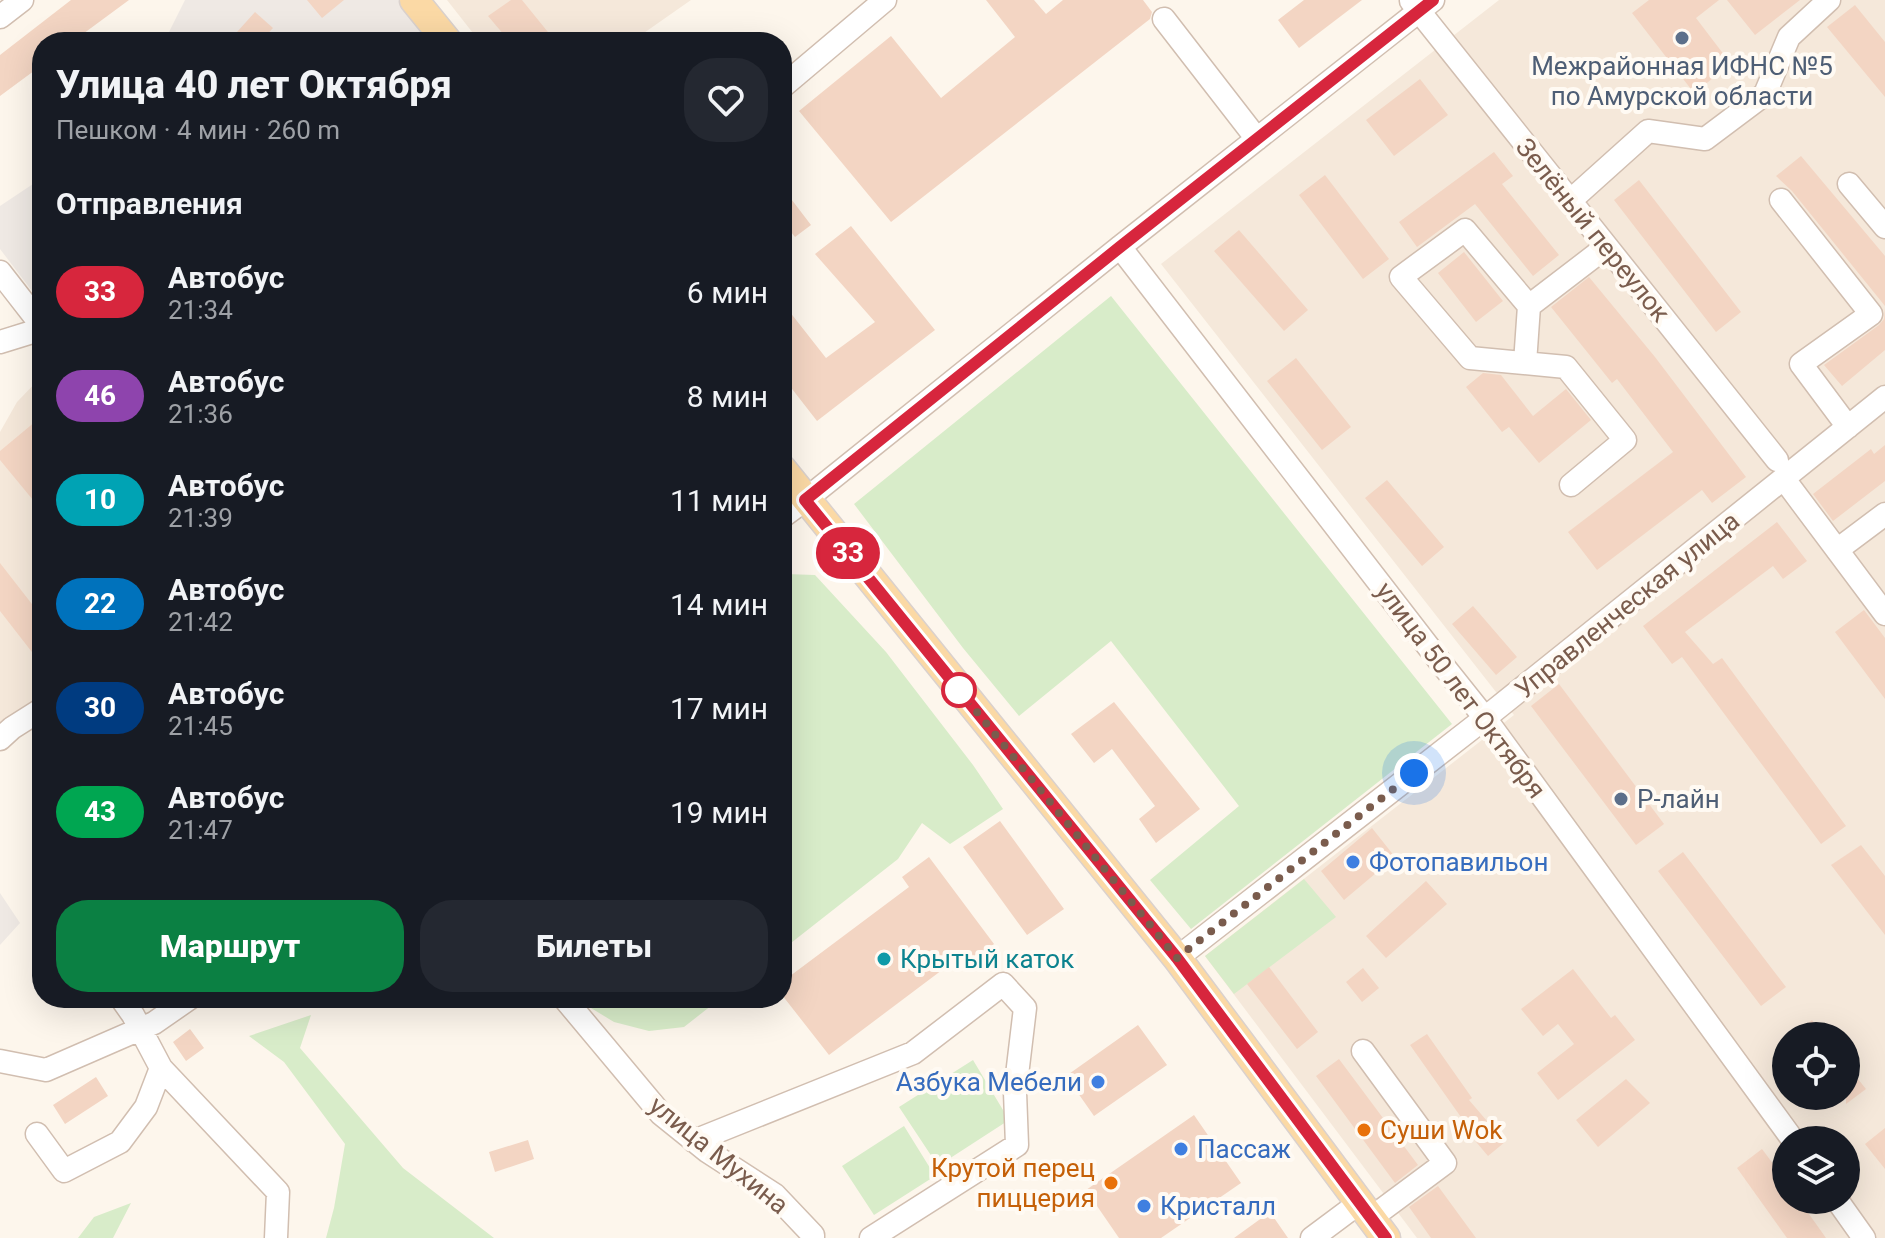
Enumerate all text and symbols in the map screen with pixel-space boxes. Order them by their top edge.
marker: Межрайонная ИФНС №5 по Амурской области [1673,29,1691,47]
place label: Межрайонная ИФНС №5 по Амурской области [1531,51,1833,111]
button: heart [684,58,768,142]
text: Улица 40 лет Октября [56,63,452,107]
text: Пешком · 4 мин · 260 m [56,115,340,145]
street label: Зелёный переулок [1510,132,1676,328]
text: Отправления [56,186,243,221]
text: Автобус [168,260,284,295]
text: 33 [84,275,116,308]
text: 6 мин [687,275,768,310]
text: 21:34 [168,295,233,325]
text: Автобус [168,364,284,399]
text: 46 [84,379,116,412]
text: 8 мин [687,379,768,414]
text: 21:36 [168,399,233,429]
text: Автобус [168,468,284,503]
text: 10 [84,483,116,516]
text: 11 мин [670,483,768,518]
text: 21:39 [168,503,233,533]
street label: Управленческая улица [1509,505,1745,705]
line badge: 33 [812,527,884,579]
text: 33 [832,536,864,569]
text: Автобус [168,572,284,607]
street label: улица 50 лет Октября [1370,576,1552,804]
text: 22 [84,587,116,620]
text: 14 мин [670,587,768,622]
text: 21:42 [168,607,233,637]
unlabelled marker [942,673,976,707]
text: Автобус [168,676,284,711]
text: 30 [84,691,116,724]
text: 17 мин [670,691,768,726]
text: 21:45 [168,711,233,741]
your location [1394,753,1434,793]
text: Автобус [168,780,284,815]
place label: Р-лайн [1637,784,1720,814]
marker: Р-лайн [1612,790,1630,808]
text: 43 [84,795,116,828]
text: 19 мин [670,795,768,830]
text: 21:47 [168,815,233,845]
place label: Фотопавильон [1369,847,1548,877]
marker: Фотопавильон [1344,853,1362,871]
button: Маршрут [56,900,404,992]
button: Билеты [420,900,768,992]
place label: Крытый каток [900,944,1074,974]
marker: Крытый каток [875,950,893,968]
map controls [1772,1022,1860,1214]
button: locate [1772,1022,1860,1110]
place label: Азбука Мебели [896,1067,1082,1097]
marker: Азбука Мебели [1089,1073,1107,1091]
street label: улица Мухина [644,1090,794,1220]
place label: Суши Wok [1380,1115,1503,1145]
marker: Суши Wok [1355,1121,1373,1139]
button: layers [1772,1126,1860,1214]
place label: Пассаж [1197,1134,1291,1164]
marker: Пассаж [1172,1140,1190,1158]
place label: Крутой перец пиццерия [931,1153,1095,1213]
marker: Крутой перец пиццерия [1102,1174,1120,1192]
place label: Кристалл [1160,1191,1276,1221]
marker: Кристалл [1135,1197,1153,1215]

